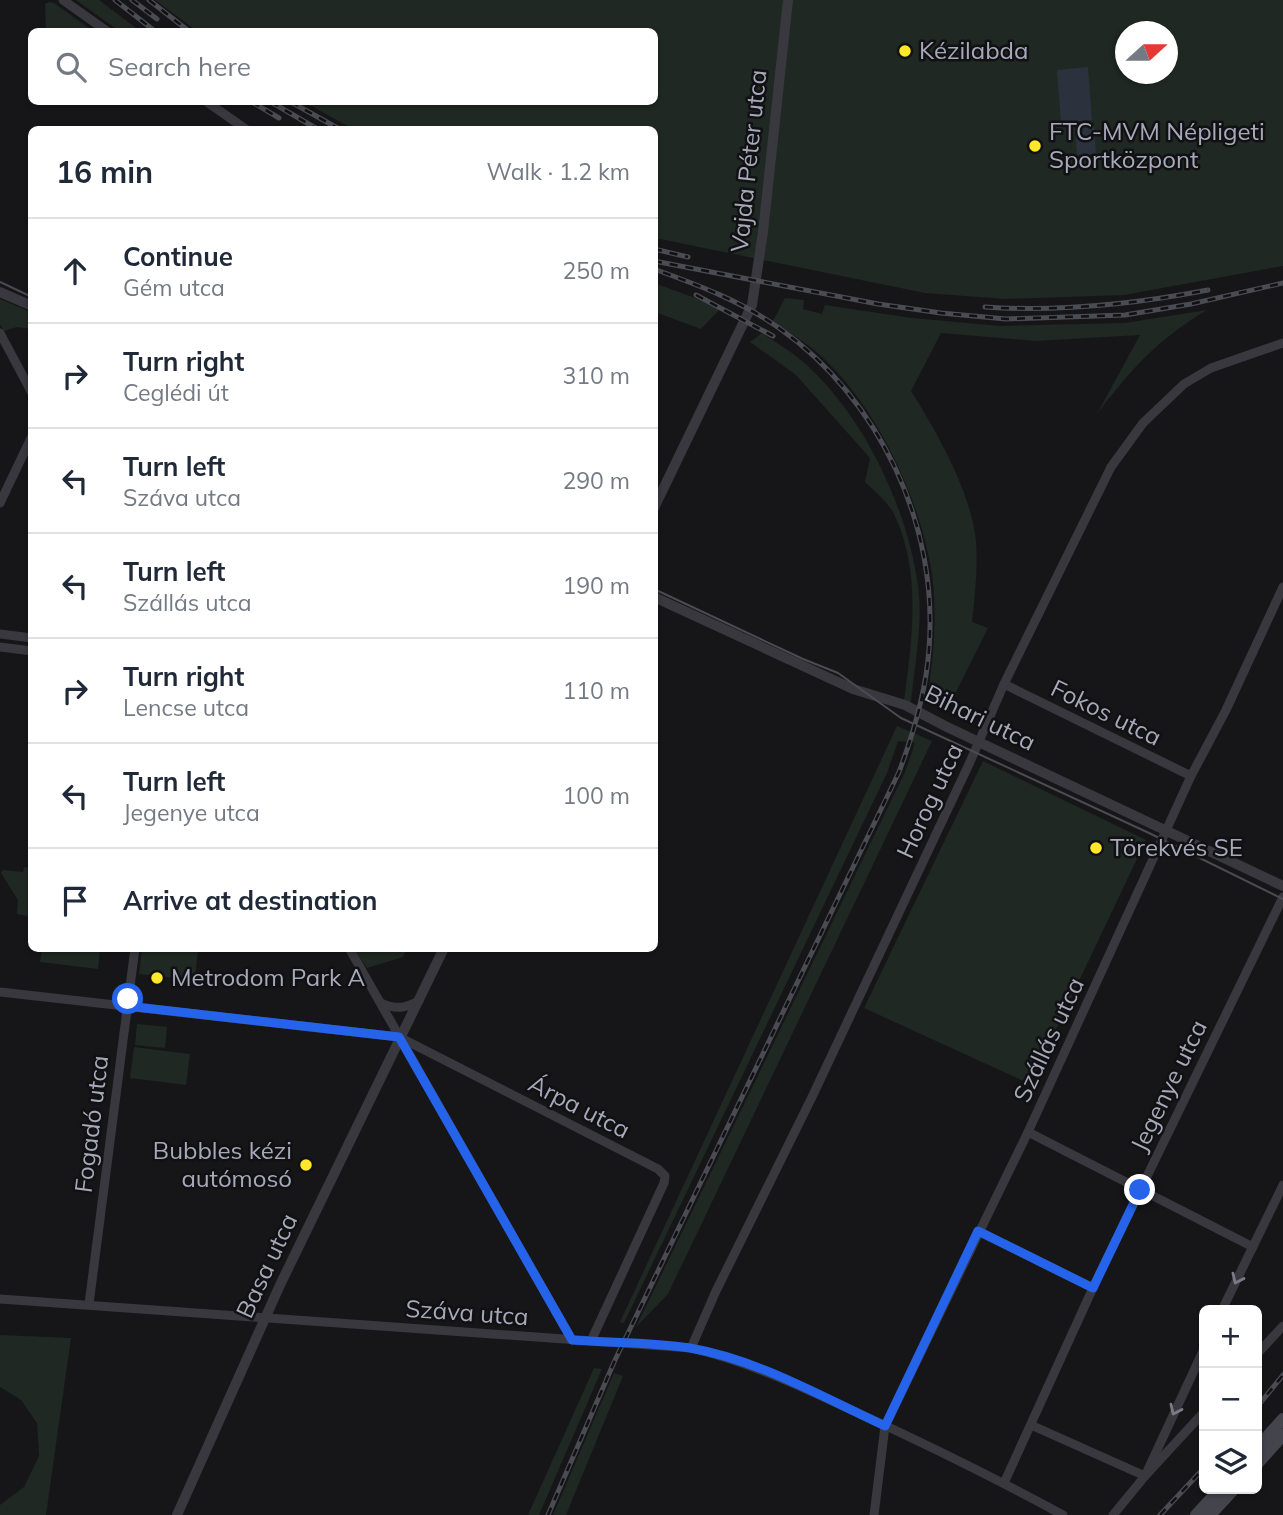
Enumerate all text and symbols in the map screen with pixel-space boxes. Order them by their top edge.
north arrow [1115,21,1178,84]
search box [28,28,658,105]
place label: Kézilabda [919,35,1028,65]
marker: Kézilabda [897,43,913,59]
icon: search [52,48,90,86]
text: Search here [108,50,251,83]
street label: Vajda Péter utca [724,68,773,254]
place label: FTC-MVM Népligeti Sportközpont [1049,116,1265,174]
marker: FTC-MVM Népligeti Sportközpont [1027,138,1043,154]
text: 16 min [56,153,153,191]
text: Walk · 1.2 km [486,157,630,186]
text: Continue [123,240,233,273]
icon: ahead [56,252,94,290]
text: 250 m [562,256,630,285]
text: Gém utca [123,273,225,302]
text: Turn right [123,345,244,378]
icon: right [56,357,94,395]
text: 310 m [562,361,630,390]
text: Ceglédi út [123,378,229,407]
text: Turn left [123,450,225,483]
icon: left [56,462,94,500]
text: 290 m [562,466,630,495]
text: Száva utca [123,483,241,512]
text: Turn left [123,555,225,588]
icon: left [56,567,94,605]
text: 190 m [562,571,630,600]
text: Szállás utca [123,588,252,617]
text: Turn right [123,660,244,693]
icon: right [56,672,94,710]
street label: Fokos utca [1046,673,1166,752]
text: 110 m [562,676,630,705]
street label: Bihari utca [920,677,1041,757]
text: Lencse utca [123,693,249,722]
street label: Horog utca [889,738,969,863]
text: Turn left [123,765,225,798]
icon: left [56,777,94,815]
text: 100 m [562,781,630,810]
text: Jegenye utca [123,798,260,827]
place label: Törekvés SE [1110,832,1243,862]
marker: Törekvés SE [1088,840,1104,856]
icon: arrive [56,882,94,920]
text: Arrive at destination [123,884,378,917]
place label: Metrodom Park A [171,962,366,992]
marker: Metrodom Park A [149,970,165,986]
street label: Szállás utca [1006,972,1090,1107]
route start [112,983,143,1014]
street label: Jegenye utca [1123,1015,1213,1156]
street label: Fogadó utca [68,1053,114,1194]
street label: Árpa utca [524,1068,635,1144]
place label: Bubbles kézi autómosó [153,1135,292,1193]
marker: Bubbles kézi autómosó [298,1157,314,1173]
route end [1124,1174,1155,1205]
street label: Basa utca [229,1209,303,1322]
one-way arrow [1232,1271,1246,1284]
street label: Száva utca [405,1293,530,1331]
map controls [1199,1305,1262,1494]
button: + [1199,1305,1262,1368]
button: − [1199,1368,1262,1431]
one-way arrow [1169,1403,1183,1415]
button: layers [1199,1431,1262,1494]

